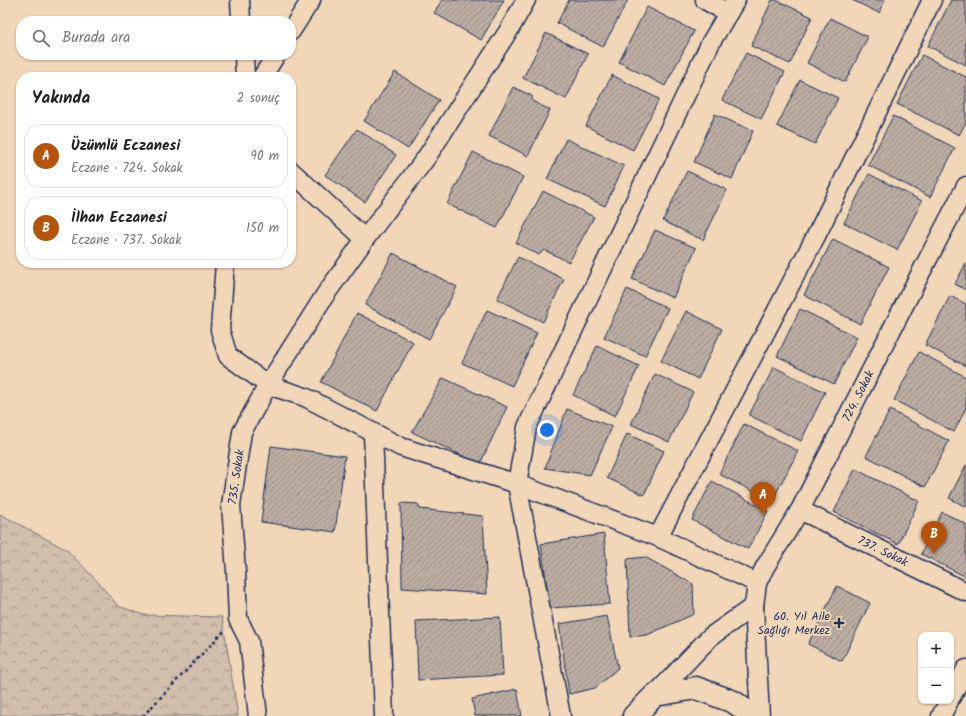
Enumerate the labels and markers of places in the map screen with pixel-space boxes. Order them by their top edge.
pin: A [750,482,776,515]
pin: B [921,521,947,554]
place label: 60. Yıl Aile Sağlığı Merkez [758,607,831,640]
marker: 60. Yıl Aile Sağlığı Merkez [833,617,845,629]

